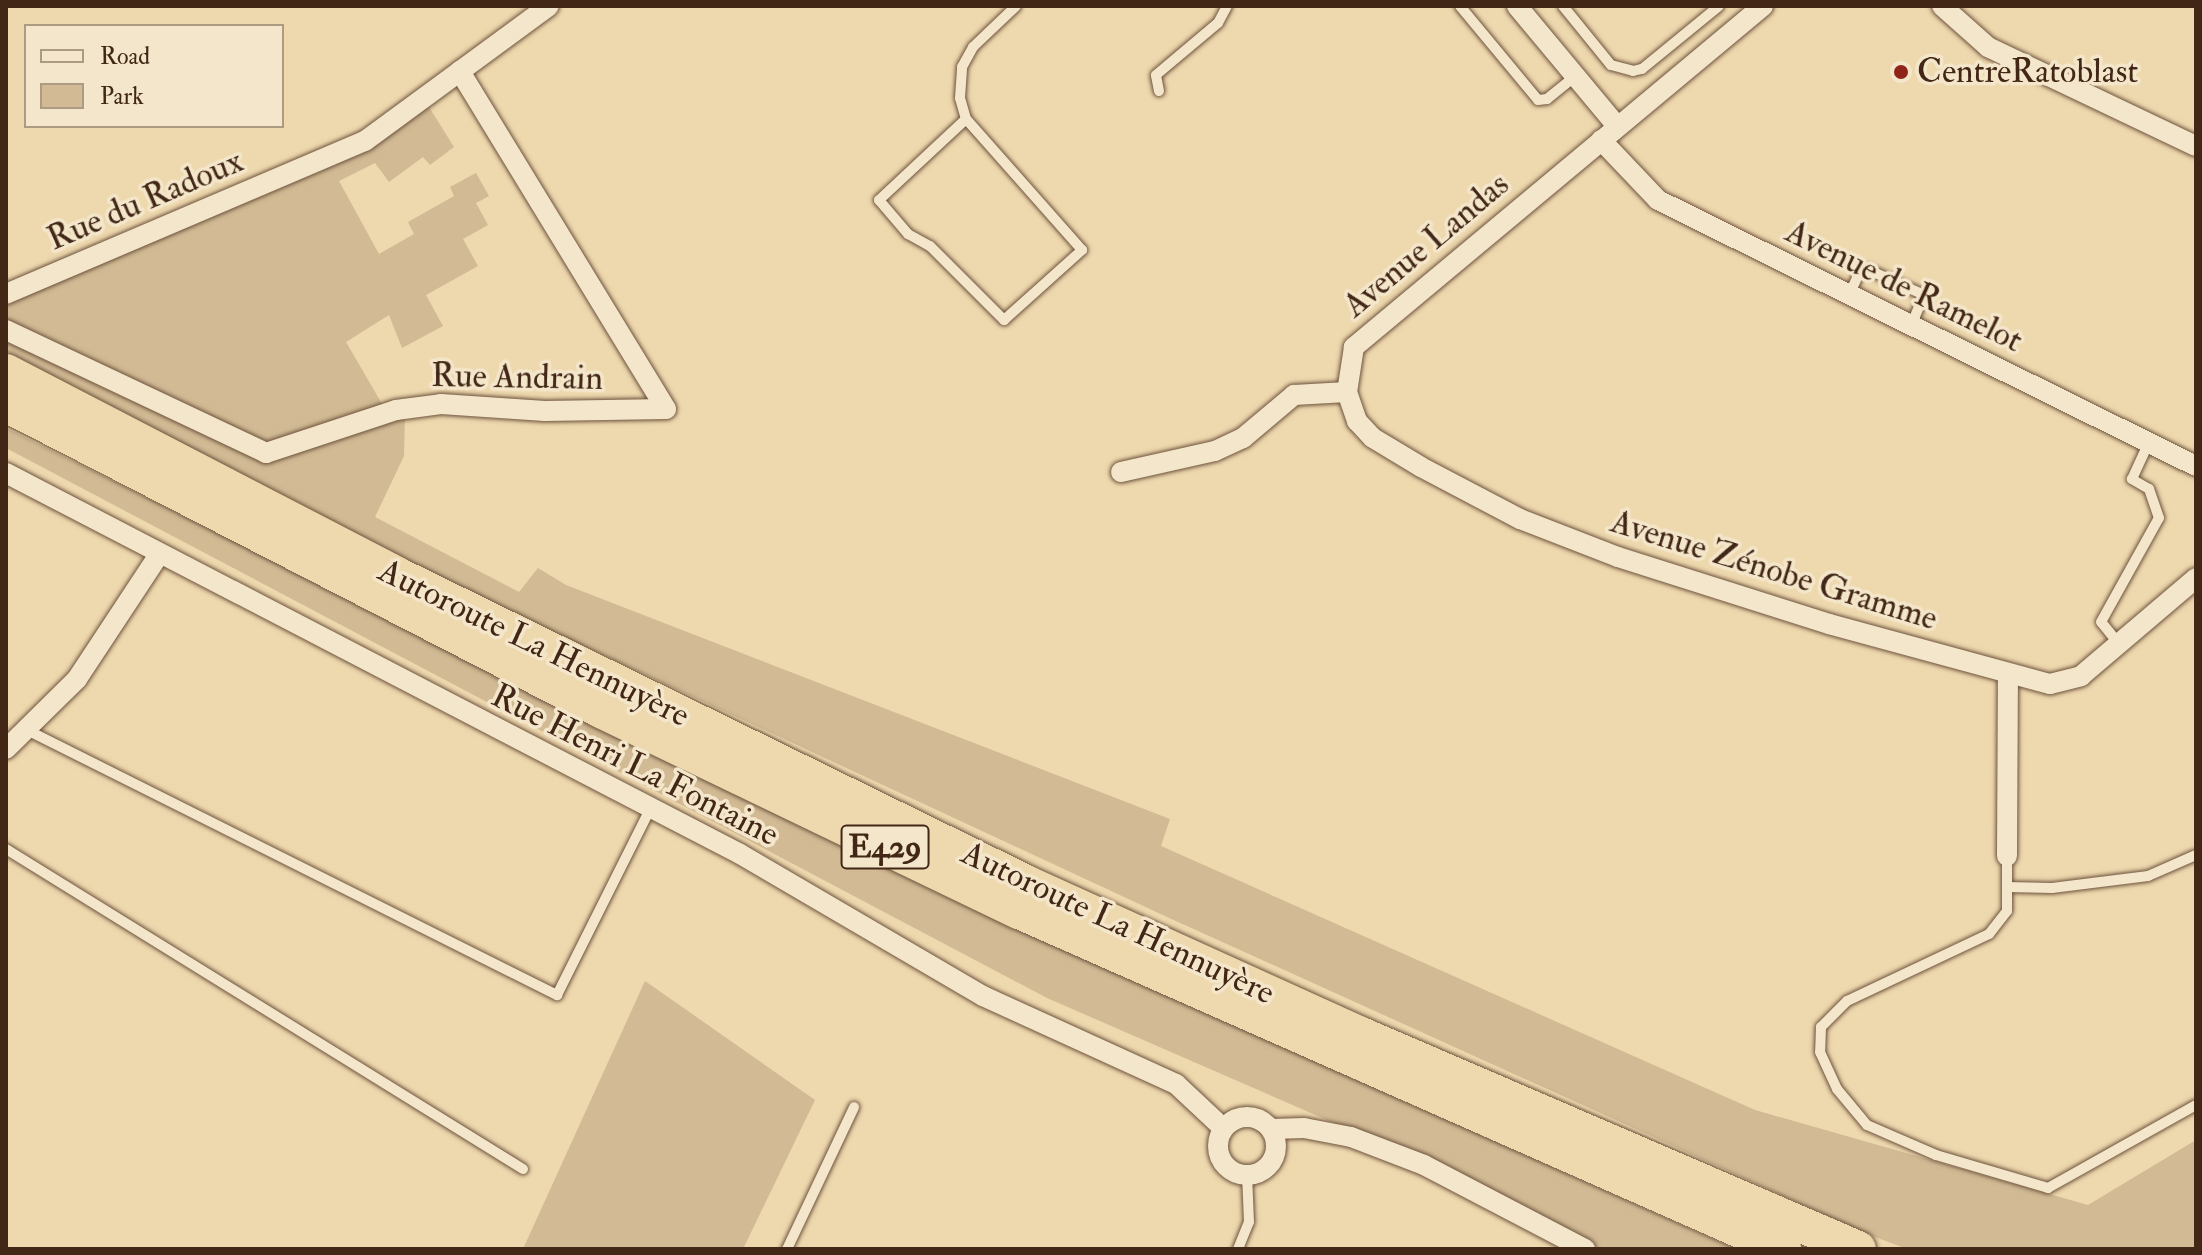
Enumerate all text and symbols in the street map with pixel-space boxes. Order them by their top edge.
legend [24,24,284,128]
text: Road [100,41,150,72]
place label: CentreRatoblast [1917,52,2138,92]
marker: CentreRatoblast [1892,63,1910,81]
text: Park [100,81,144,112]
street label: Rue du Radoux [41,140,249,260]
street label: Avenue Landas [1335,164,1517,326]
street label: Avenue de Ramelot [1779,211,2029,361]
street label: Rue Andrain [431,355,603,399]
street label: Avenue Zénobe Gramme [1606,501,1942,639]
street label: Autoroute La Hennuyère [372,550,696,736]
street label: Rue Henri La Fontaine [485,675,785,855]
road number: E429 [839,819,931,875]
street label: Autoroute La Hennuyère [955,833,1281,1013]

